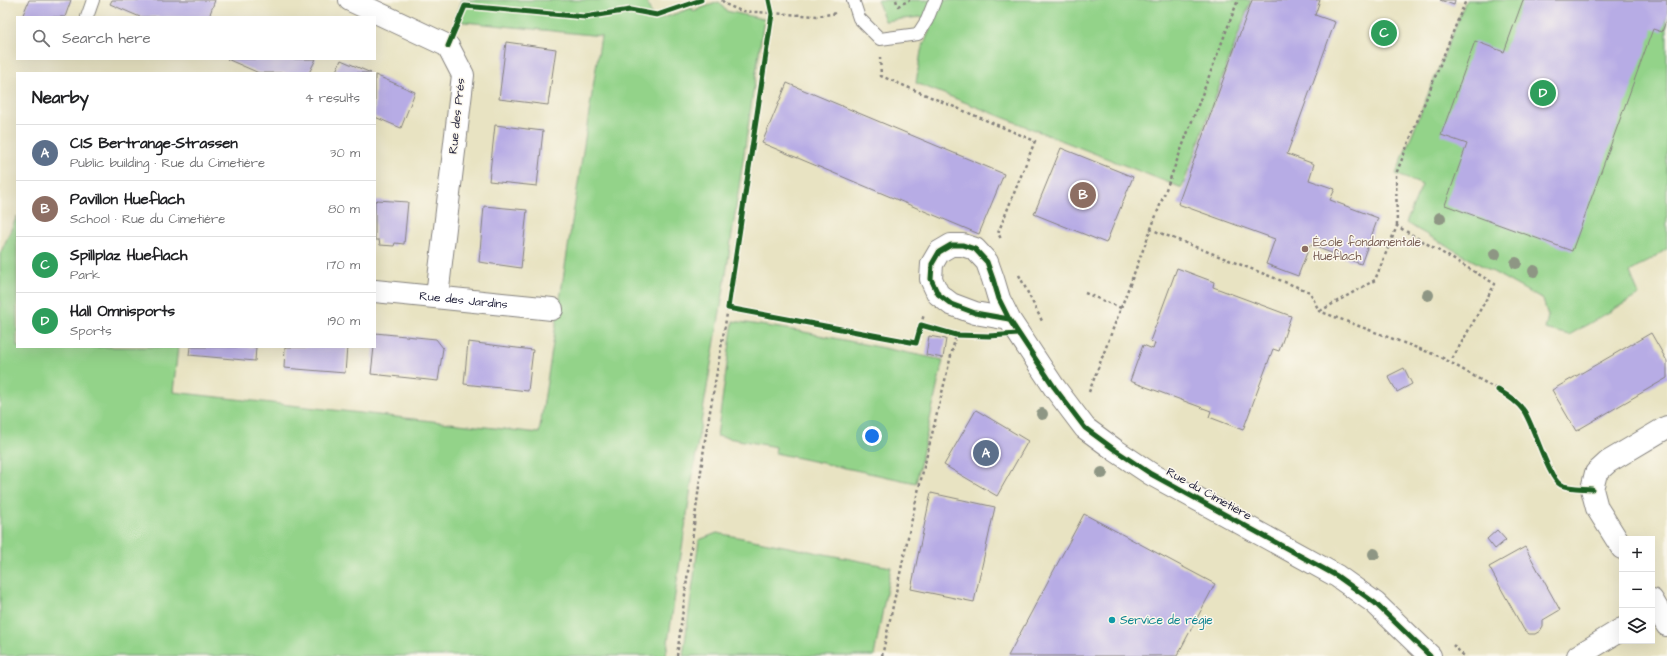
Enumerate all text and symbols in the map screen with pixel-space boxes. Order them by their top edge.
search box [16,16,376,60]
pin: C [1371,18,1397,48]
icon: search [30,27,52,49]
text: Search here [62,28,151,49]
street label: Rue des Prés [445,77,469,155]
pin: D [1530,78,1556,108]
text: Nearby [32,86,89,110]
text: 4 results [305,89,360,107]
text: CIS Bertrange-Strassen [70,133,238,154]
text: A [41,144,49,162]
text: 30 m [330,144,360,162]
text: Public building · Rue du Cimetière [70,154,265,172]
pin: B [1070,180,1096,210]
text: Pavillon Hueflach [70,189,185,210]
text: B [40,200,50,218]
text: 80 m [328,200,360,218]
text: School · Rue du Cimetière [70,210,225,228]
place label: École fondamentale Hueflach [1313,234,1421,265]
marker: École fondamentale Hueflach [1300,244,1310,254]
text: Spillplaz Hueflach [70,245,187,266]
text: C [40,256,50,274]
text: 170 m [327,256,360,274]
text: Park [70,266,100,284]
street label: Rue des Jardins [419,287,508,313]
text: Hall Omnisports [70,301,175,322]
text: D [41,312,49,330]
text: 190 m [327,312,360,330]
text: Sports [70,322,112,340]
your location [862,426,882,446]
pin: A [973,438,999,468]
street label: Rue du Cimetière [1163,463,1255,525]
map controls [1619,536,1655,644]
button: + [1619,536,1655,572]
button: − [1619,572,1655,608]
button: layers [1619,608,1655,644]
place label: Service de régie [1120,612,1213,630]
marker: Service de régie [1107,615,1117,625]

